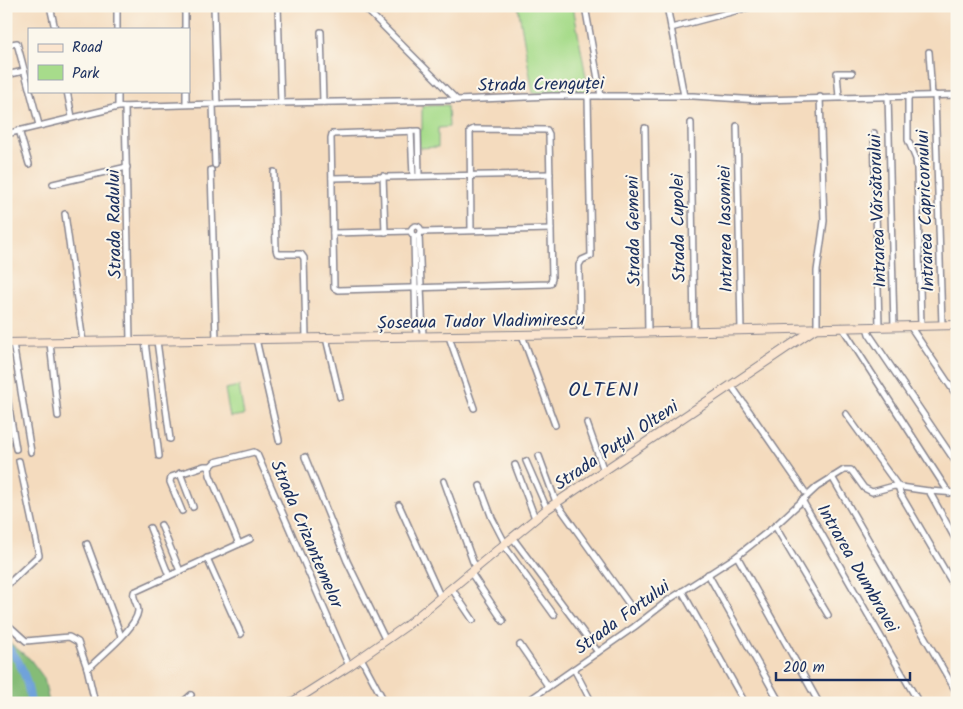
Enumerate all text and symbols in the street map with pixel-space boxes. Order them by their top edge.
legend [28,28,190,92]
text: Road [72,36,103,60]
text: Park [72,62,100,86]
street label: Strada Crenguței [478,70,605,101]
street label: Intrarea Capricornului [909,129,944,292]
street label: Intrarea Vărsătorului [861,133,896,288]
street label: Intrarea Iasomiei [711,164,742,293]
street label: Strada Radului [100,168,131,279]
street label: Strada Cupolei [664,173,695,282]
street label: Strada Gemeni [619,175,650,287]
street label: Șoseaua Tudor Vladimirescu [377,306,585,339]
district label: OLTENI [568,375,640,407]
street label: Strada Puțul Olteni [549,393,686,499]
street label: Strada Crizantemelor [261,456,350,614]
street label: Intrarea Dumbravei [808,499,906,639]
street label: Strada Fortului [569,573,677,663]
scale bar [776,649,909,681]
text: 200 m [783,656,825,680]

